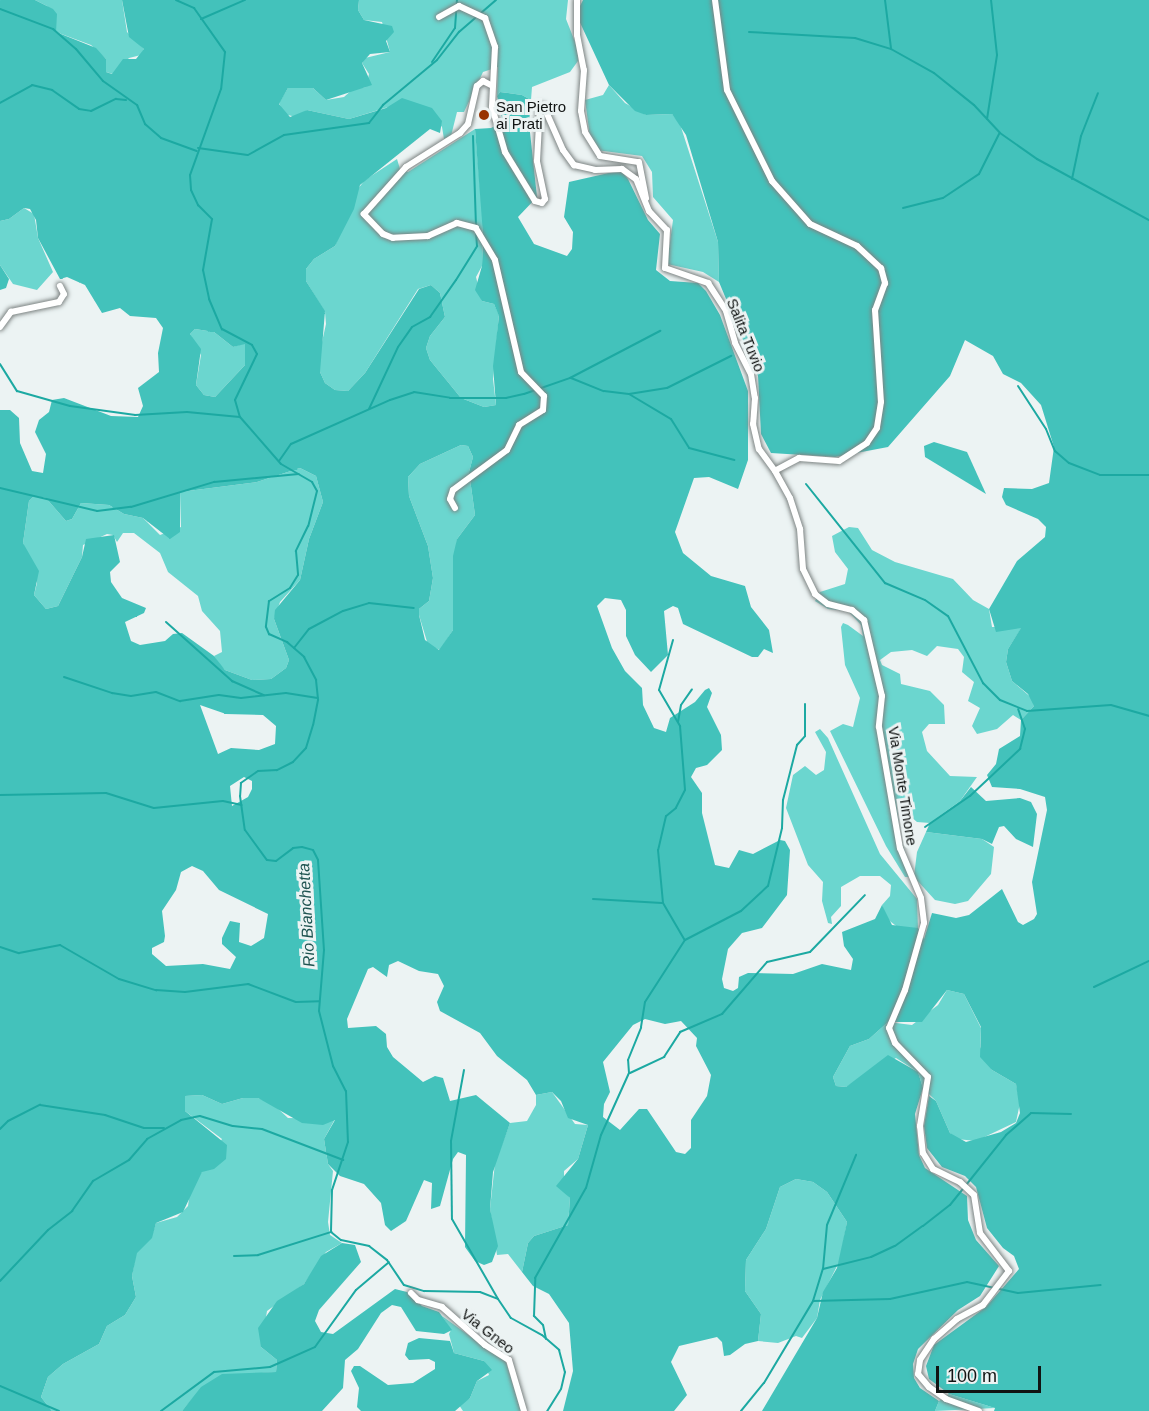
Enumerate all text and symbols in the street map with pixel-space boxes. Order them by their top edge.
place label: San Pietro ai Prati [496,97,566,132]
marker: San Pietro ai Prati [477,108,491,122]
street label: Salita Tuvio [723,296,769,374]
street label: Via Monte Timone [885,725,921,847]
water label: Rio Bianchetta [295,863,319,967]
street label: Via Gneo [458,1305,518,1357]
scale bar [939,1354,1044,1392]
text: 100 m [947,1366,997,1386]

